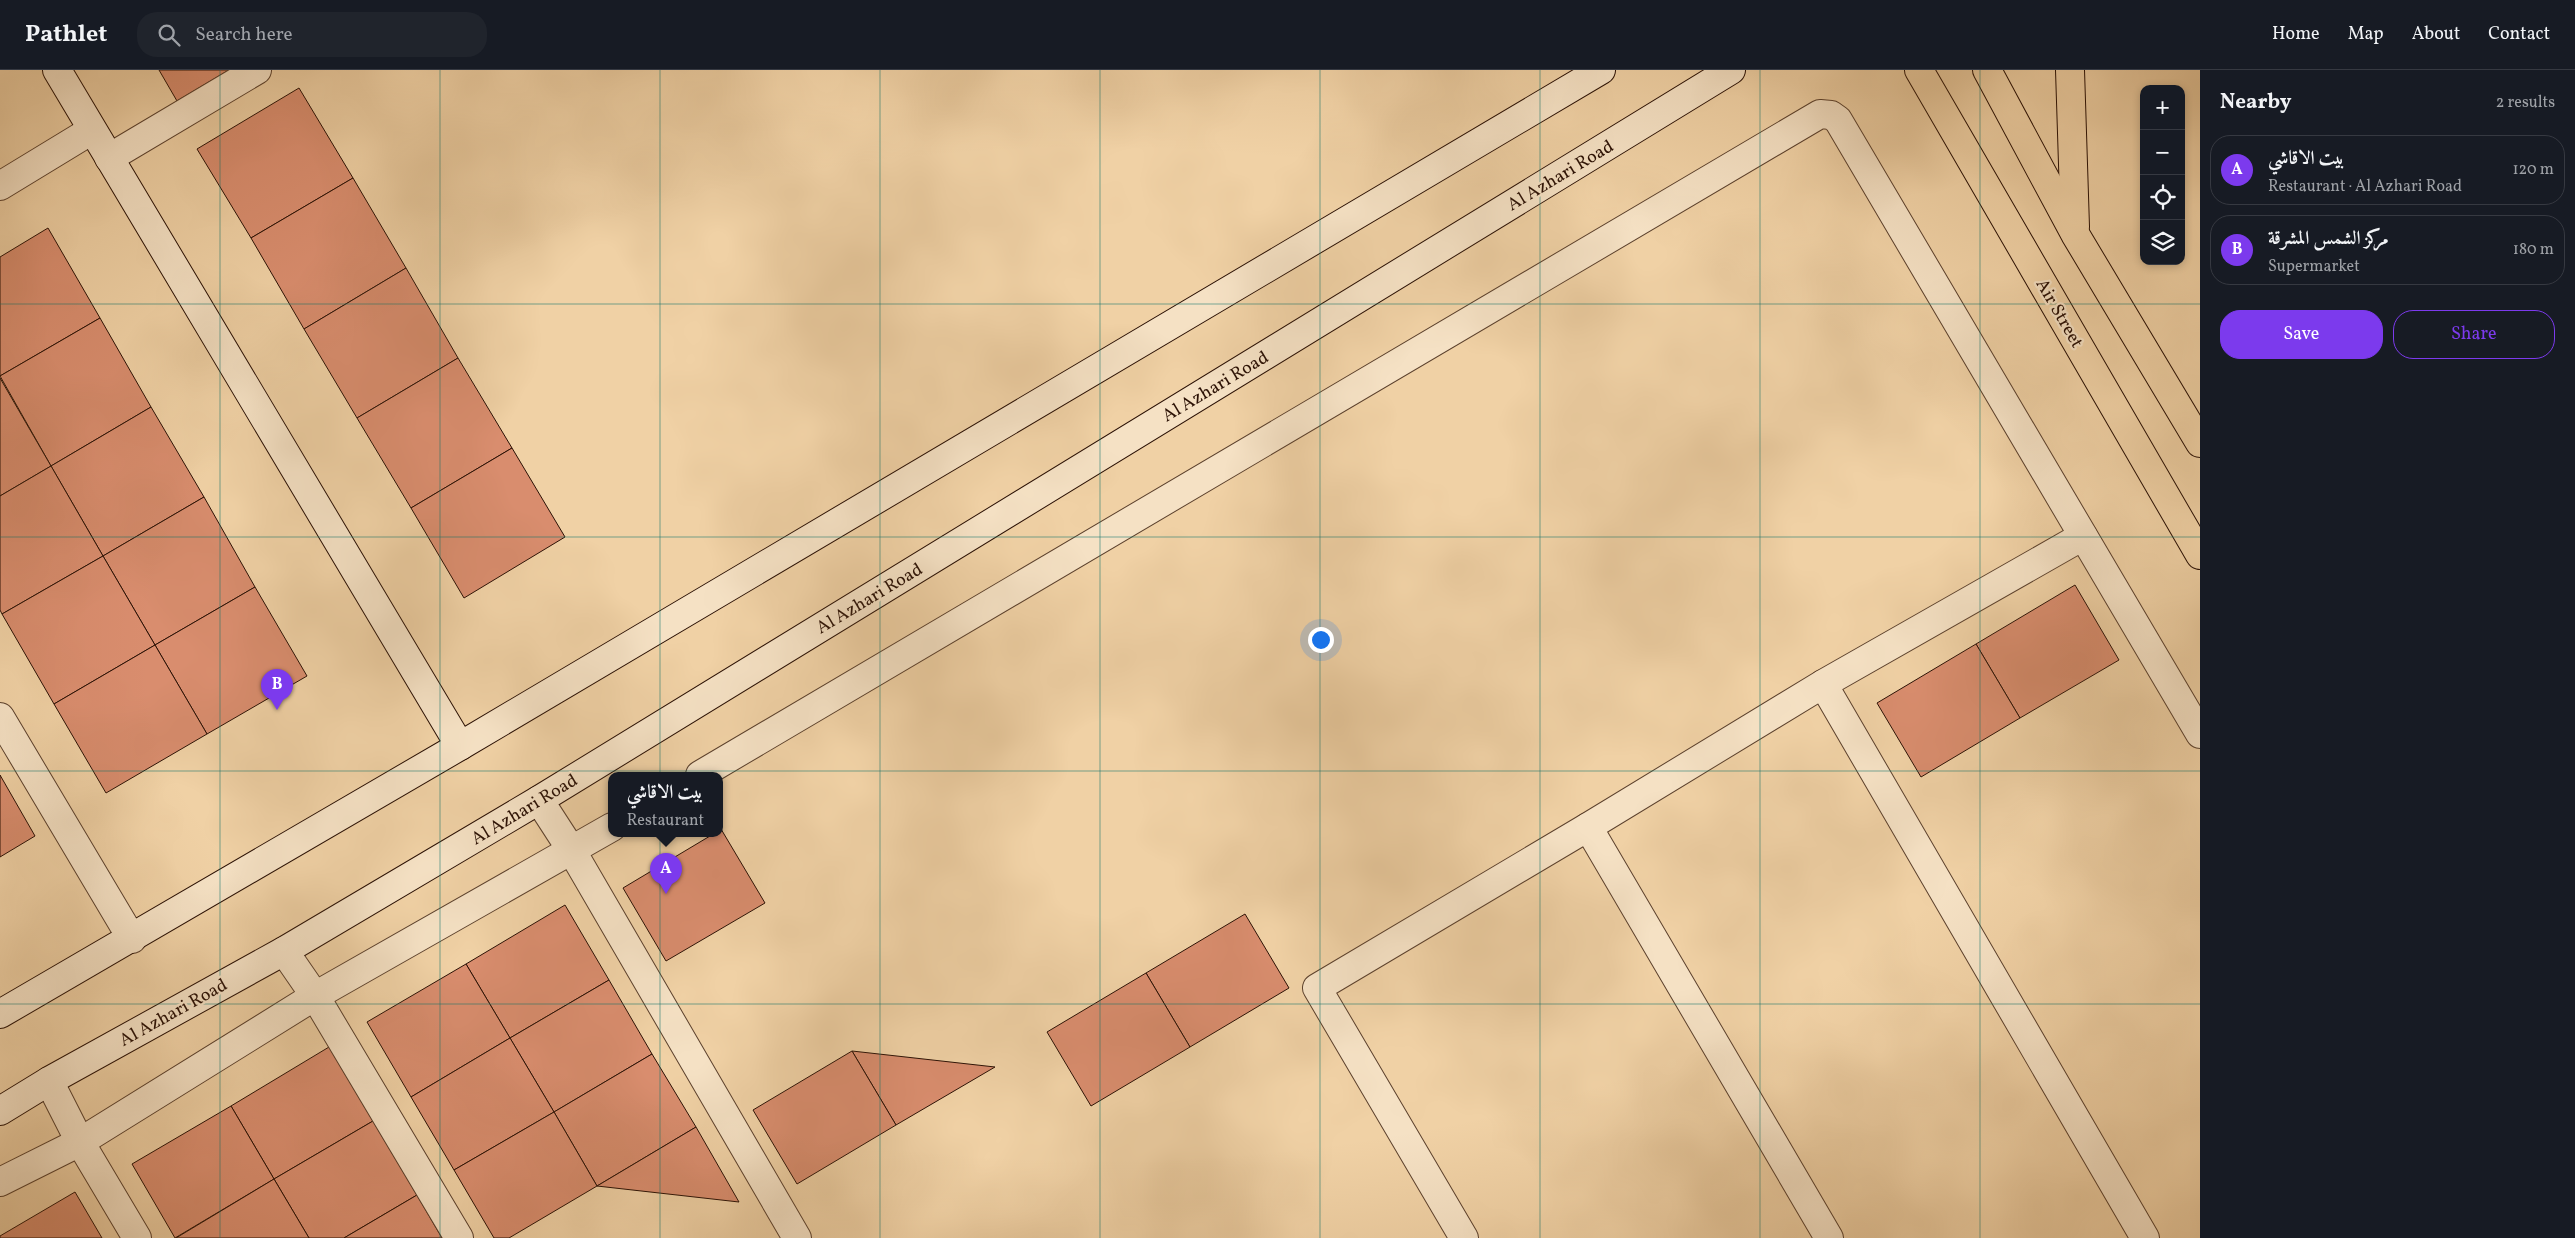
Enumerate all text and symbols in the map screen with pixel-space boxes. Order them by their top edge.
search box [137,12,487,57]
text: Pathlet [25,18,107,52]
icon: search [155,21,183,49]
text: Search here [195,22,293,48]
text: Home [2272,22,2320,47]
text: Map [2348,22,2384,47]
text: About [2412,22,2460,47]
text: Contact [2488,22,2550,47]
map controls [2140,85,2185,265]
button: + [2140,85,2185,130]
text: Nearby [2220,88,2291,117]
text: 2 results [2496,92,2555,114]
button: − [2140,130,2185,175]
street label: Al Azhari Road [1503,135,1619,218]
text: بيت الاقاشي [2268,146,2344,172]
text: A [2231,159,2243,181]
text: 120 m [2512,159,2554,181]
button: locate [2140,175,2185,220]
text: Restaurant · Al Azhari Road [2268,176,2462,198]
button: layers [2140,220,2185,265]
text: مركز الشمس المشرقة [2268,226,2389,252]
text: B [2232,239,2242,261]
text: 180 m [2513,239,2554,261]
text: Supermarket [2268,256,2360,278]
street label: Air Street [2029,274,2089,353]
button: Save [2220,310,2383,359]
button: Share [2393,310,2555,359]
street label: Al Azhari Road [1158,346,1274,429]
street label: Al Azhari Road [812,558,928,641]
your location [1308,627,1334,653]
pin: B [261,669,293,710]
street label: Al Azhari Road [467,769,583,852]
popup [608,772,723,837]
text: بيت الاقاشي [627,780,703,806]
text: Restaurant [627,810,704,832]
pin: A [650,853,682,894]
street label: Al Azhari Road [115,973,232,1053]

